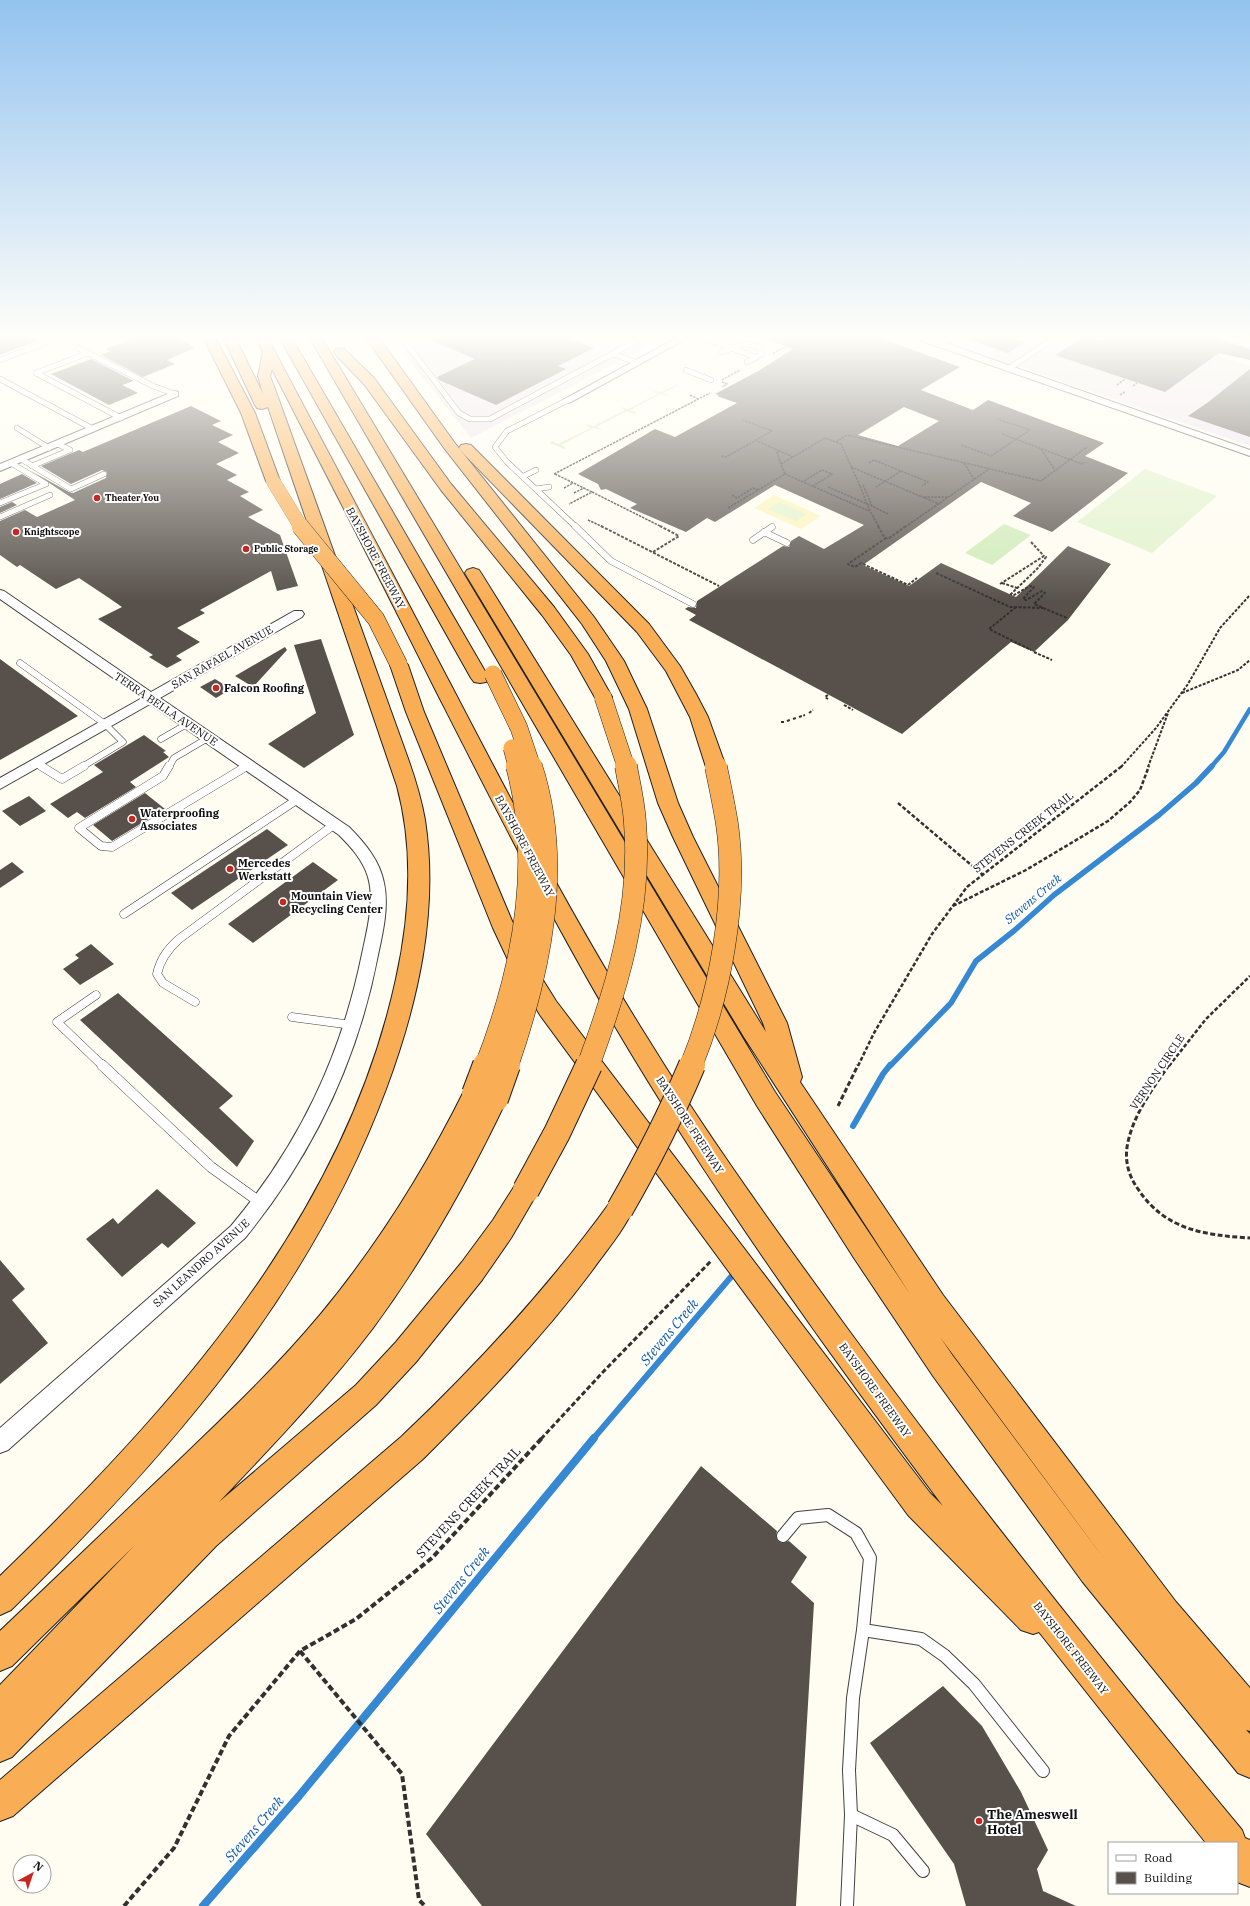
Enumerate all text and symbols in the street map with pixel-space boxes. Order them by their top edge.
place label: Theater You [105,492,159,503]
marker: Theater You [92,493,102,503]
street label: BAYSHORE FREEWAY [343,505,409,611]
place label: Knightscope [24,526,80,537]
marker: Knightscope [11,527,21,537]
place label: Public Storage [254,543,318,554]
marker: Public Storage [241,544,251,554]
street label: SAN RAFAEL AVENUE [169,622,275,692]
street label: TERRA BELLA AVENUE [112,669,220,749]
place label: Falcon Roofing [224,681,305,695]
marker: Falcon Roofing [211,683,221,693]
street label: STEVENS CREEK TRAIL [970,788,1076,876]
street label: BAYSHORE FREEWAY [492,793,558,899]
place label: Waterproofing Associates [140,806,220,833]
marker: Waterproofing Associates [127,814,137,824]
place label: Mercedes Werkstatt [238,856,291,883]
marker: Mercedes Werkstatt [225,864,235,874]
water label: Stevens Creek [1000,870,1065,927]
place label: Mountain View Recycling Center [291,889,383,916]
marker: Mountain View Recycling Center [278,897,288,907]
street label: VERNON CIRCLE [1127,1032,1187,1112]
street label: BAYSHORE FREEWAY [653,1074,727,1176]
street label: SAN LEANDRO AVENUE [150,1216,252,1310]
water label: Stevens Creek [635,1295,702,1370]
street label: BAYSHORE FREEWAY [836,1340,914,1440]
street label: STEVENS CREEK TRAIL [412,1443,525,1562]
water label: Stevens Creek [428,1542,494,1618]
street label: BAYSHORE FREEWAY [1031,1599,1111,1697]
water label: Stevens Creek [220,1792,288,1866]
place label: The Ameswell Hotel [987,1806,1078,1838]
marker: The Ameswell Hotel [974,1816,984,1826]
legend [1108,1842,1238,1894]
text: Road [1144,1850,1173,1865]
north arrow [12,1854,52,1894]
text: N [31,1858,46,1875]
text: Building [1144,1870,1192,1885]

